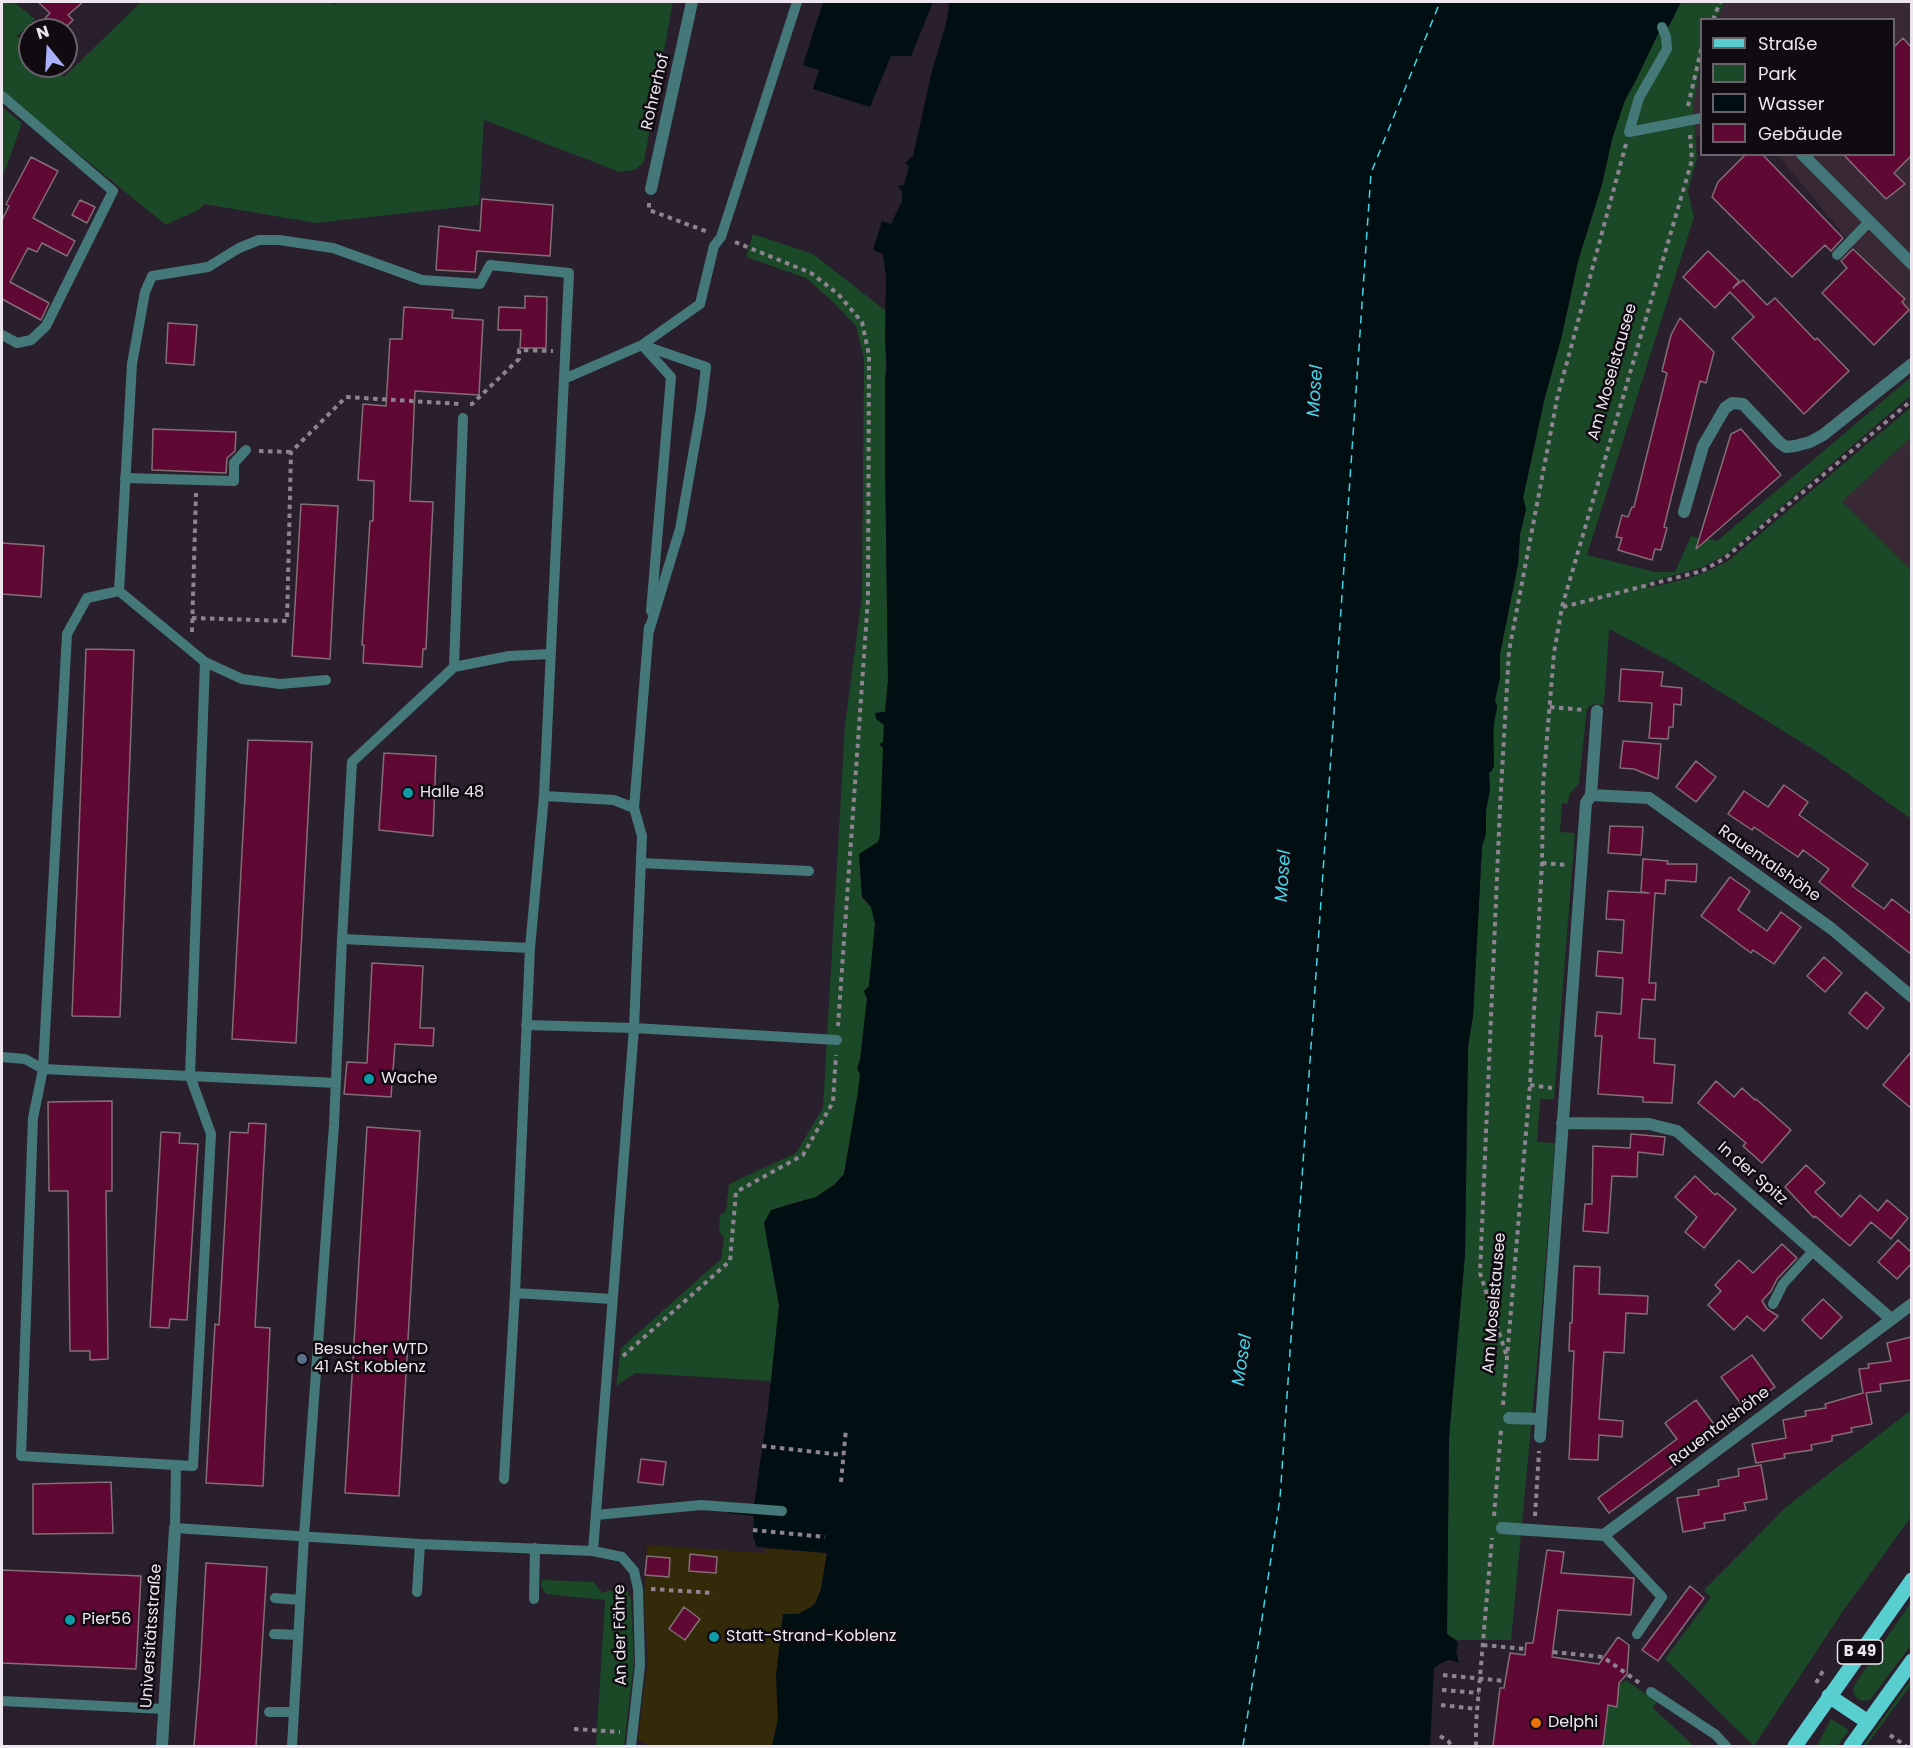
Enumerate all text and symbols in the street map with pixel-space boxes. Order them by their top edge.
north arrow [18,18,78,78]
legend [1700,18,1895,156]
text: N [34,20,52,45]
text: Straße [1758,31,1817,56]
street label: Rohrerhof [638,52,674,132]
text: Park [1758,61,1797,86]
text: Wasser [1758,91,1824,116]
text: Gebäude [1758,121,1842,146]
street label: Am Moselstausee [1584,301,1642,443]
water label: Mosel [1303,364,1329,418]
place label: Halle 48 [420,783,484,803]
marker: Halle 48 [401,786,415,800]
street label: Rauentalshöhe [1714,822,1824,906]
water label: Mosel [1271,849,1297,903]
place label: Wache [381,1069,437,1089]
marker: Wache [362,1072,376,1086]
street label: In der Spitz [1713,1138,1791,1210]
street label: Am Moselstausee [1479,1232,1511,1374]
water label: Mosel [1228,1333,1258,1387]
place label: Besucher WTD 41 ASt Koblenz [314,1340,428,1378]
marker: Besucher WTD 41 ASt Koblenz [295,1352,309,1366]
street label: Rauentalshöhe [1666,1383,1774,1471]
street label: Universitätsstraße [137,1563,167,1709]
street label: An der Fähre [611,1584,631,1686]
place label: Pier56 [82,1610,131,1630]
marker: Pier56 [63,1613,77,1627]
place label: Statt-Strand-Koblenz [726,1627,896,1647]
marker: Statt-Strand-Koblenz [707,1630,721,1644]
road number: B 49 [1838,1640,1882,1664]
place label: Delphi [1548,1713,1598,1733]
marker: Delphi [1529,1716,1543,1730]

